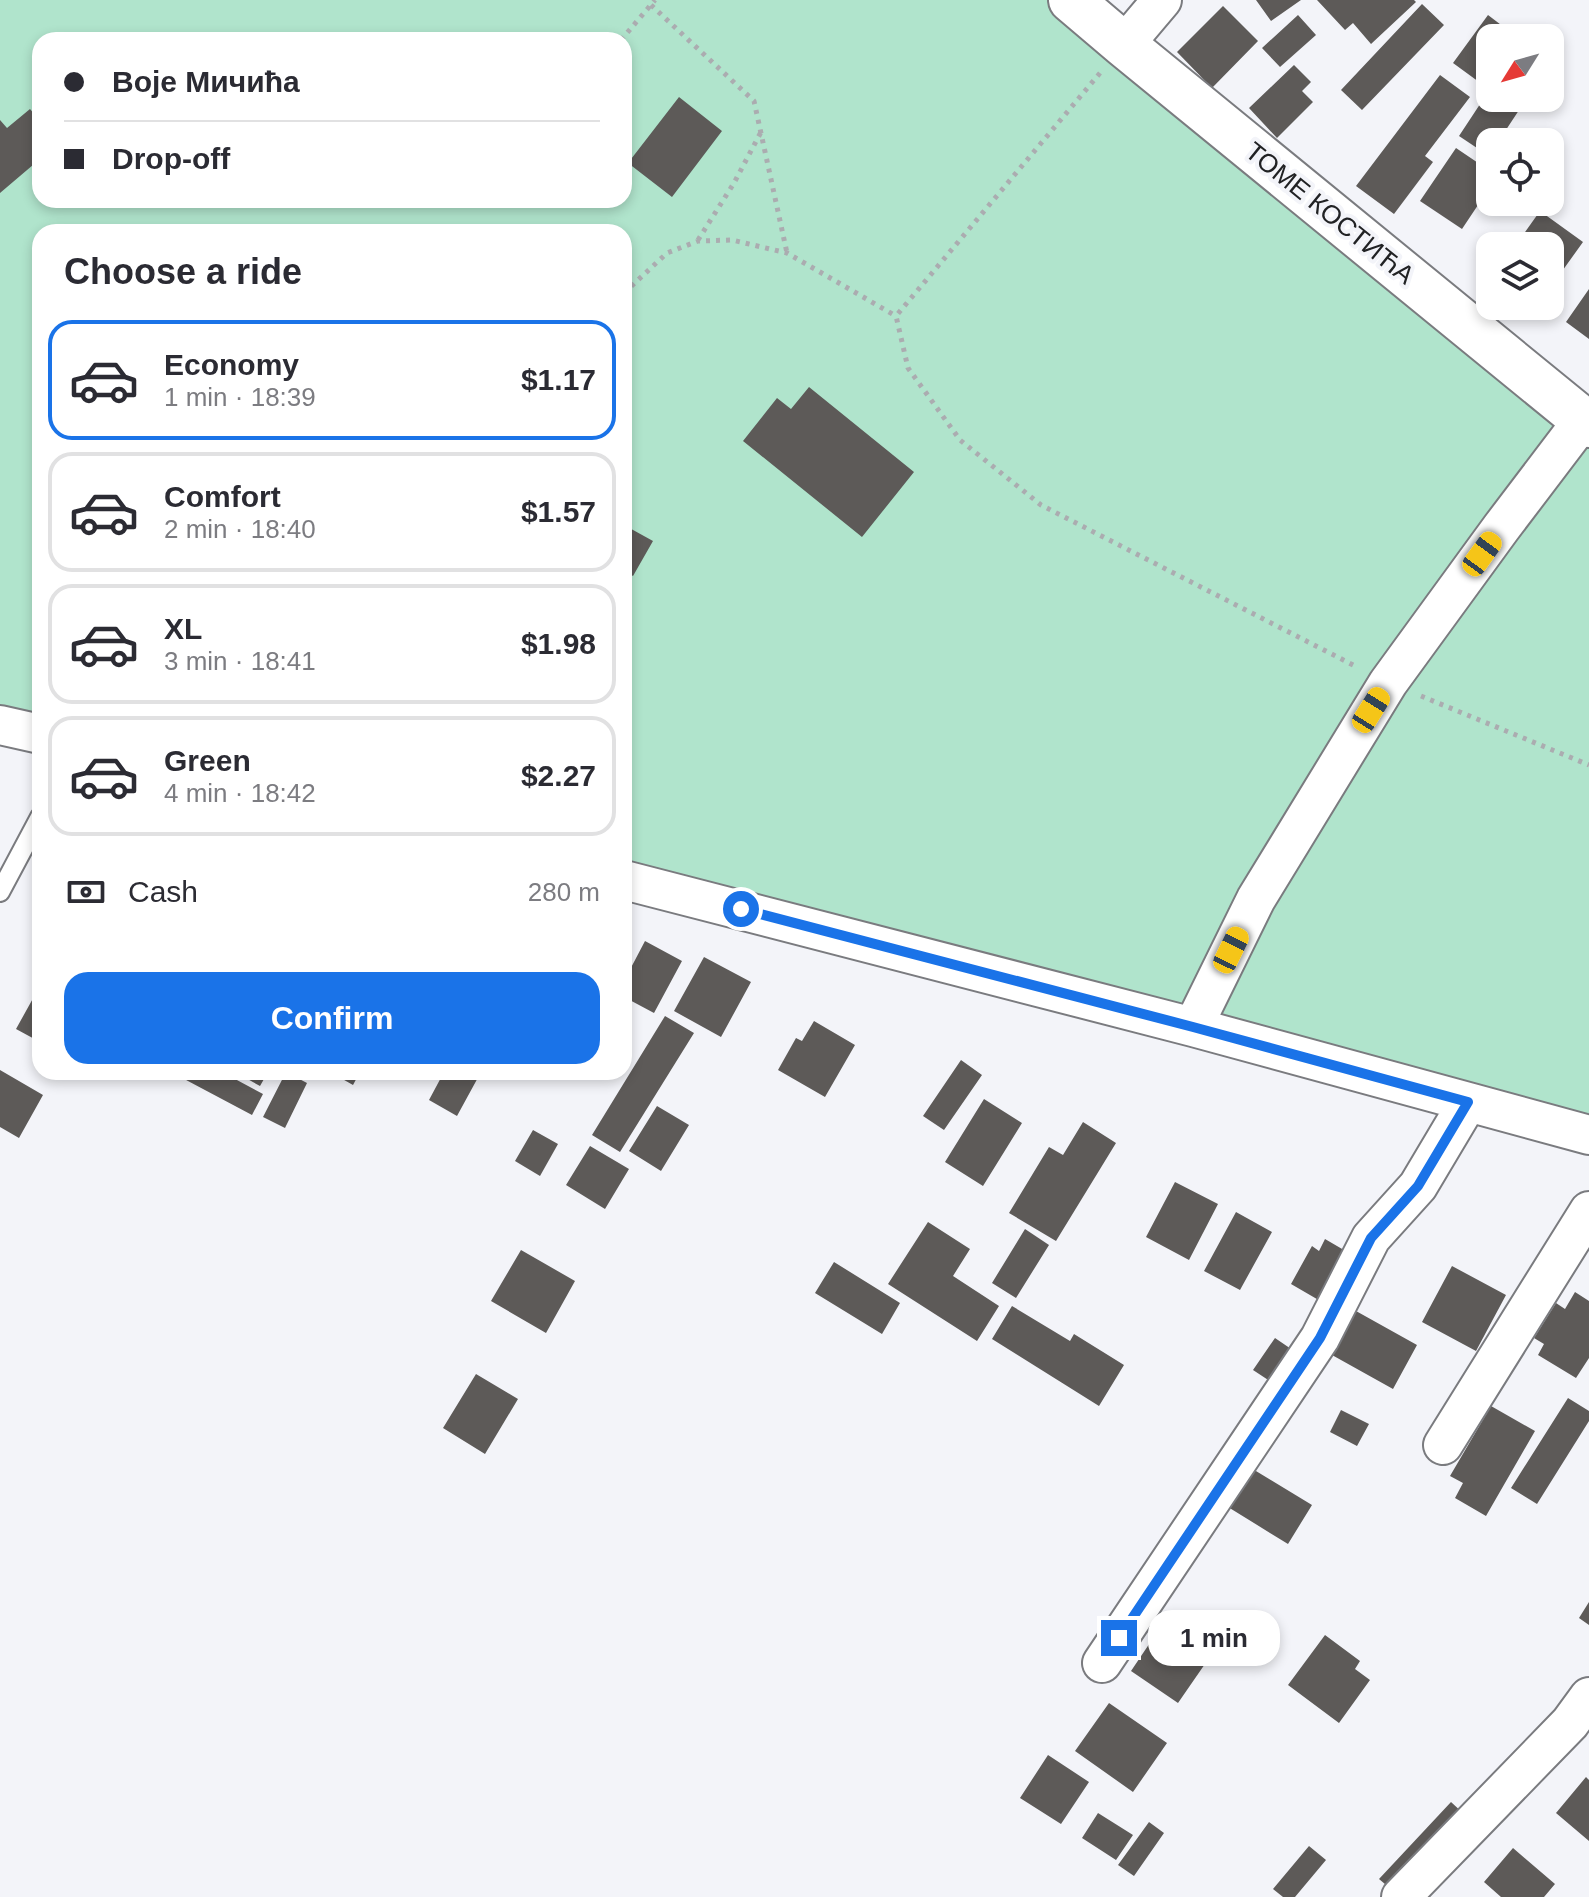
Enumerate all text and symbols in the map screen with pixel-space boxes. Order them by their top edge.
north arrow [1476,24,1564,112]
map controls [1476,24,1564,320]
text: Воје Мичића [112,65,300,98]
button: locate [1476,128,1564,216]
street label: ТОМЕ КОСТИЋА [1240,136,1421,291]
text: Drop-off [112,142,230,175]
button: layers [1476,232,1564,320]
text: Choose a ride [64,251,302,292]
icon: car [68,344,140,416]
text: Economy [164,348,299,381]
text: $1.17 [521,363,596,396]
text: 1 min · 18:39 [164,382,316,412]
icon: car [68,476,140,548]
text: Comfort [164,480,281,513]
text: $1.57 [521,495,596,528]
text: 2 min · 18:40 [164,514,316,544]
car [1458,528,1506,580]
icon: car [68,608,140,680]
text: XL [164,612,202,645]
text: $1.98 [521,627,596,660]
text: 3 min · 18:41 [164,646,316,676]
car [1348,683,1394,737]
icon: car [68,740,140,812]
text: Green [164,744,251,777]
text: $2.27 [521,759,596,792]
text: 4 min · 18:42 [164,778,316,808]
icon: cash [64,870,108,914]
text: Cash [128,875,198,908]
text: 280 m [528,877,600,907]
route start [723,891,759,927]
car [1210,923,1252,977]
button: Confirm [64,972,600,1064]
callout: 1 min [1147,1610,1279,1666]
route end [1101,1620,1137,1656]
text: 1 min [1180,1623,1248,1653]

